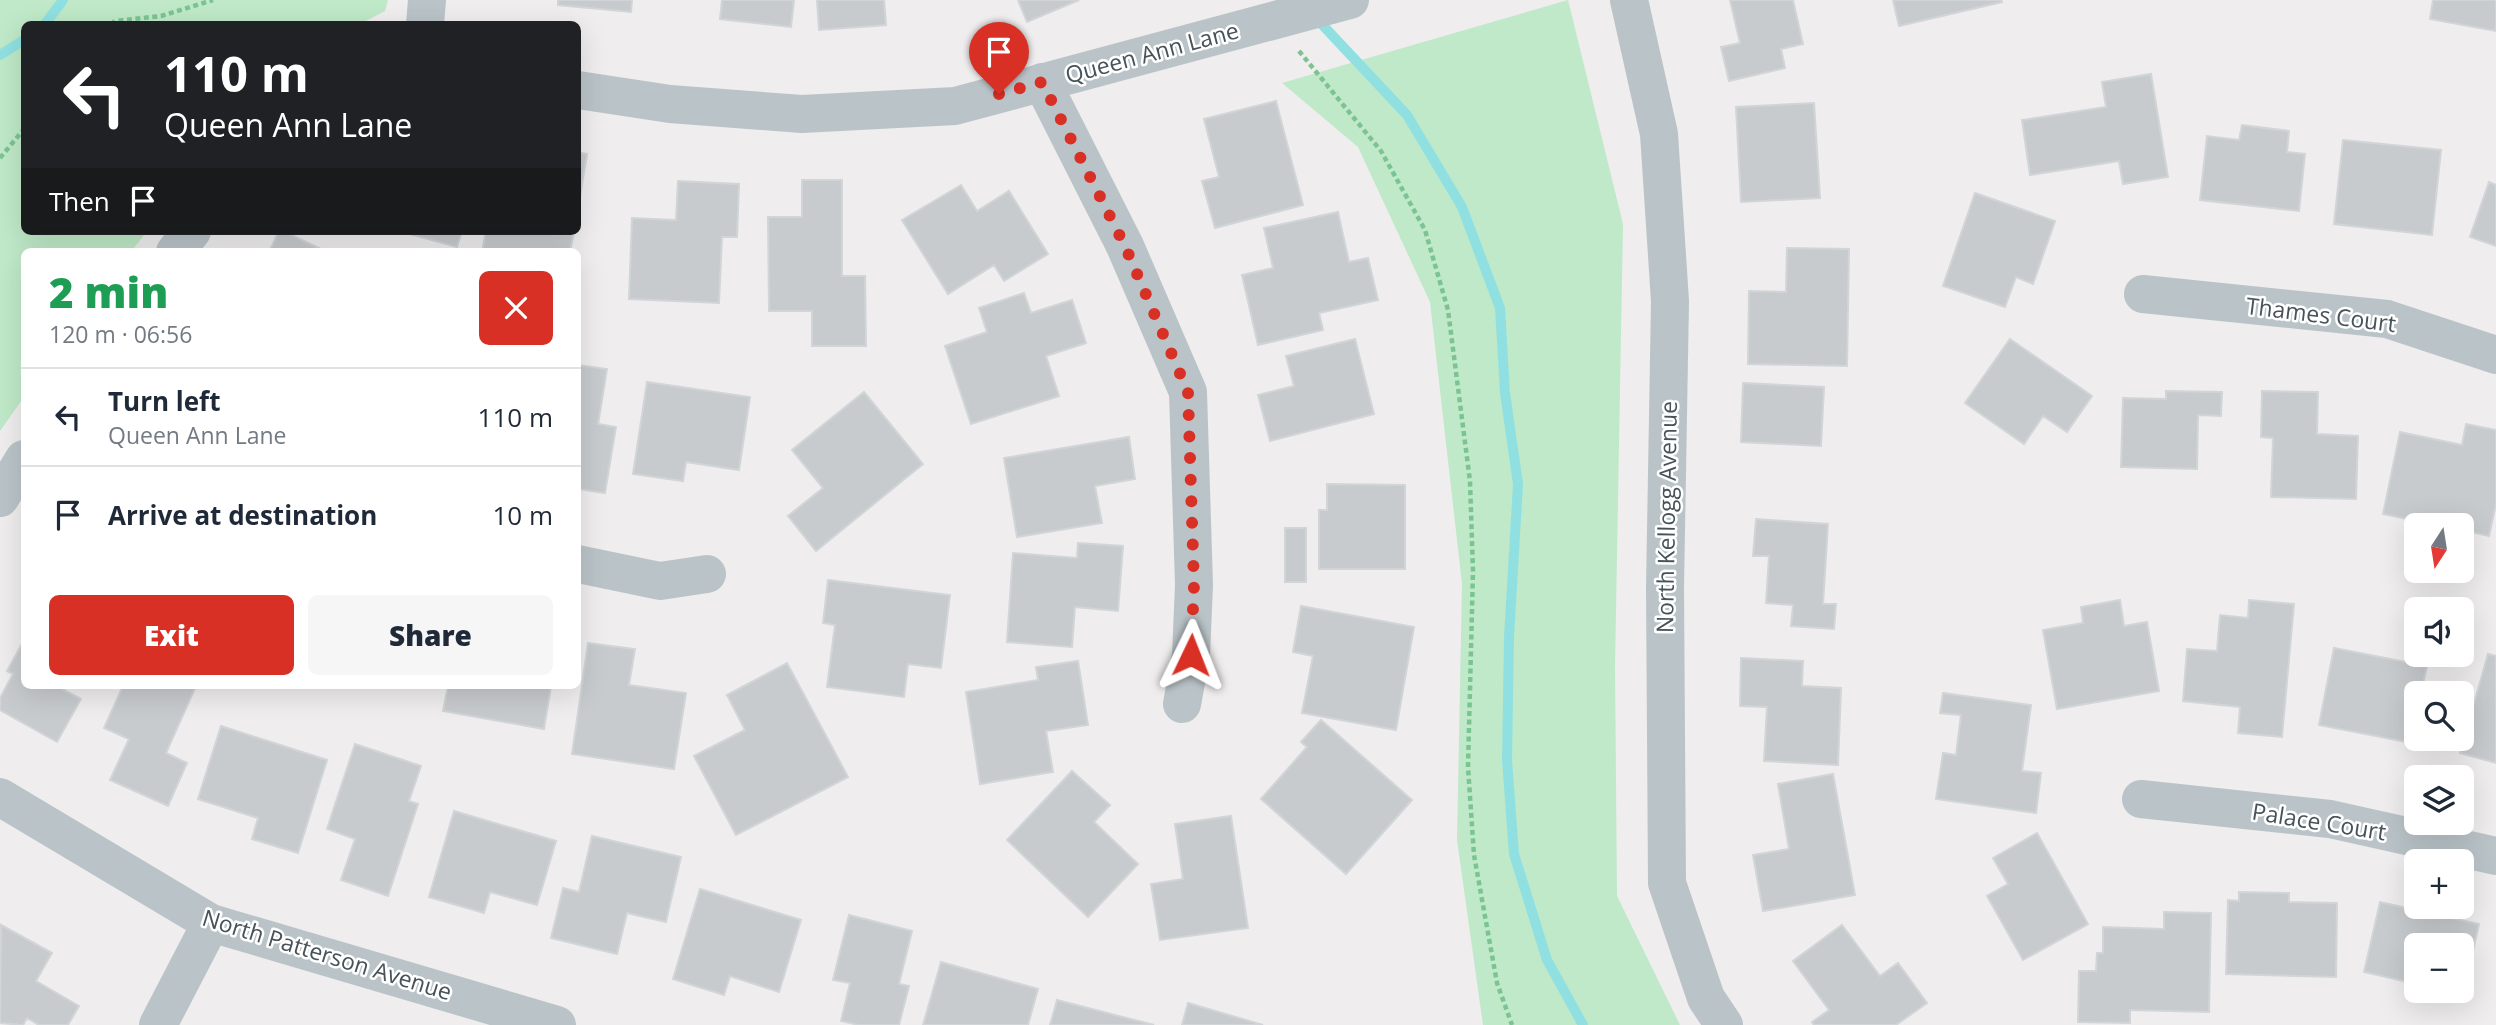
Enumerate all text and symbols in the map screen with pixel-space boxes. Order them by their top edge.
street label: Queen Ann Lane [1061,13,1242,91]
pin [969,22,1029,94]
icon: arrive [980,33,1018,71]
text: 110 m [164,40,309,106]
icon: left [49,49,140,140]
text: Queen Ann Lane [164,103,412,146]
icon: arrive [124,182,162,220]
text: Then [49,183,110,219]
text: 2 min [49,263,168,320]
button: close [479,271,553,345]
street label: Thames Court [2244,289,2398,339]
text: 120 m · 06:56 [49,318,192,350]
text: Turn left [108,383,220,419]
icon: left [49,398,87,436]
text: 110 m [478,399,553,435]
street label: North Kellogg Avenue [1648,401,1684,633]
text: Queen Ann Lane [108,419,286,451]
icon: arrive [49,496,87,534]
text: Arrive at destination [108,497,377,533]
text: 10 m [492,497,553,533]
north arrow [2404,513,2474,583]
map controls [2404,513,2474,1003]
button: Exit [49,595,294,675]
button: Share [308,595,553,675]
button: sound [2404,597,2474,667]
position arrow [1154,618,1228,692]
button: search [2404,681,2474,751]
button: layers [2404,765,2474,835]
street label: Palace Court [2250,795,2388,847]
button: + [2404,849,2474,919]
street label: North Patterson Avenue [199,901,456,1007]
button: − [2404,933,2474,1003]

